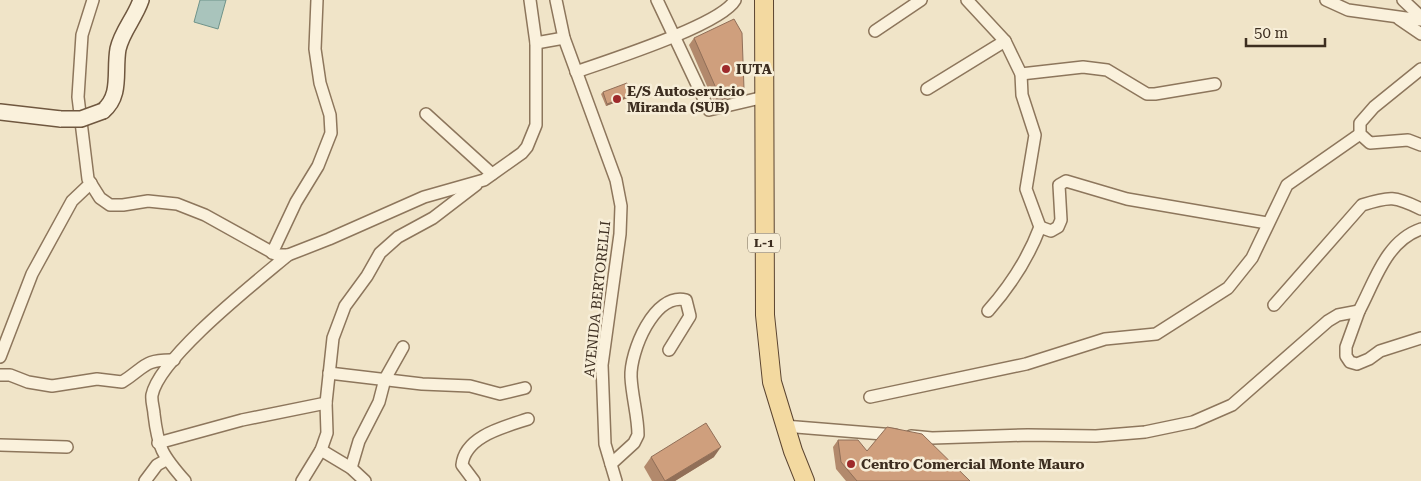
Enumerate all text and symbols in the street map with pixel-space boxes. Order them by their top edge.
scale bar [1246,15,1325,47]
text: 50 m [1254,24,1289,42]
place label: IUTA [736,61,772,77]
marker: IUTA [720,63,732,75]
place label: E/S Autoservicio Miranda (SUB) [627,83,745,115]
marker: E/S Autoservicio Miranda (SUB) [611,93,623,105]
street label: AVENIDA BERTORELLI [581,220,613,378]
road number: L-1 [748,234,780,252]
place label: Centro Comercial Monte Mauro [861,456,1084,472]
marker: Centro Comercial Monte Mauro [845,458,857,470]

